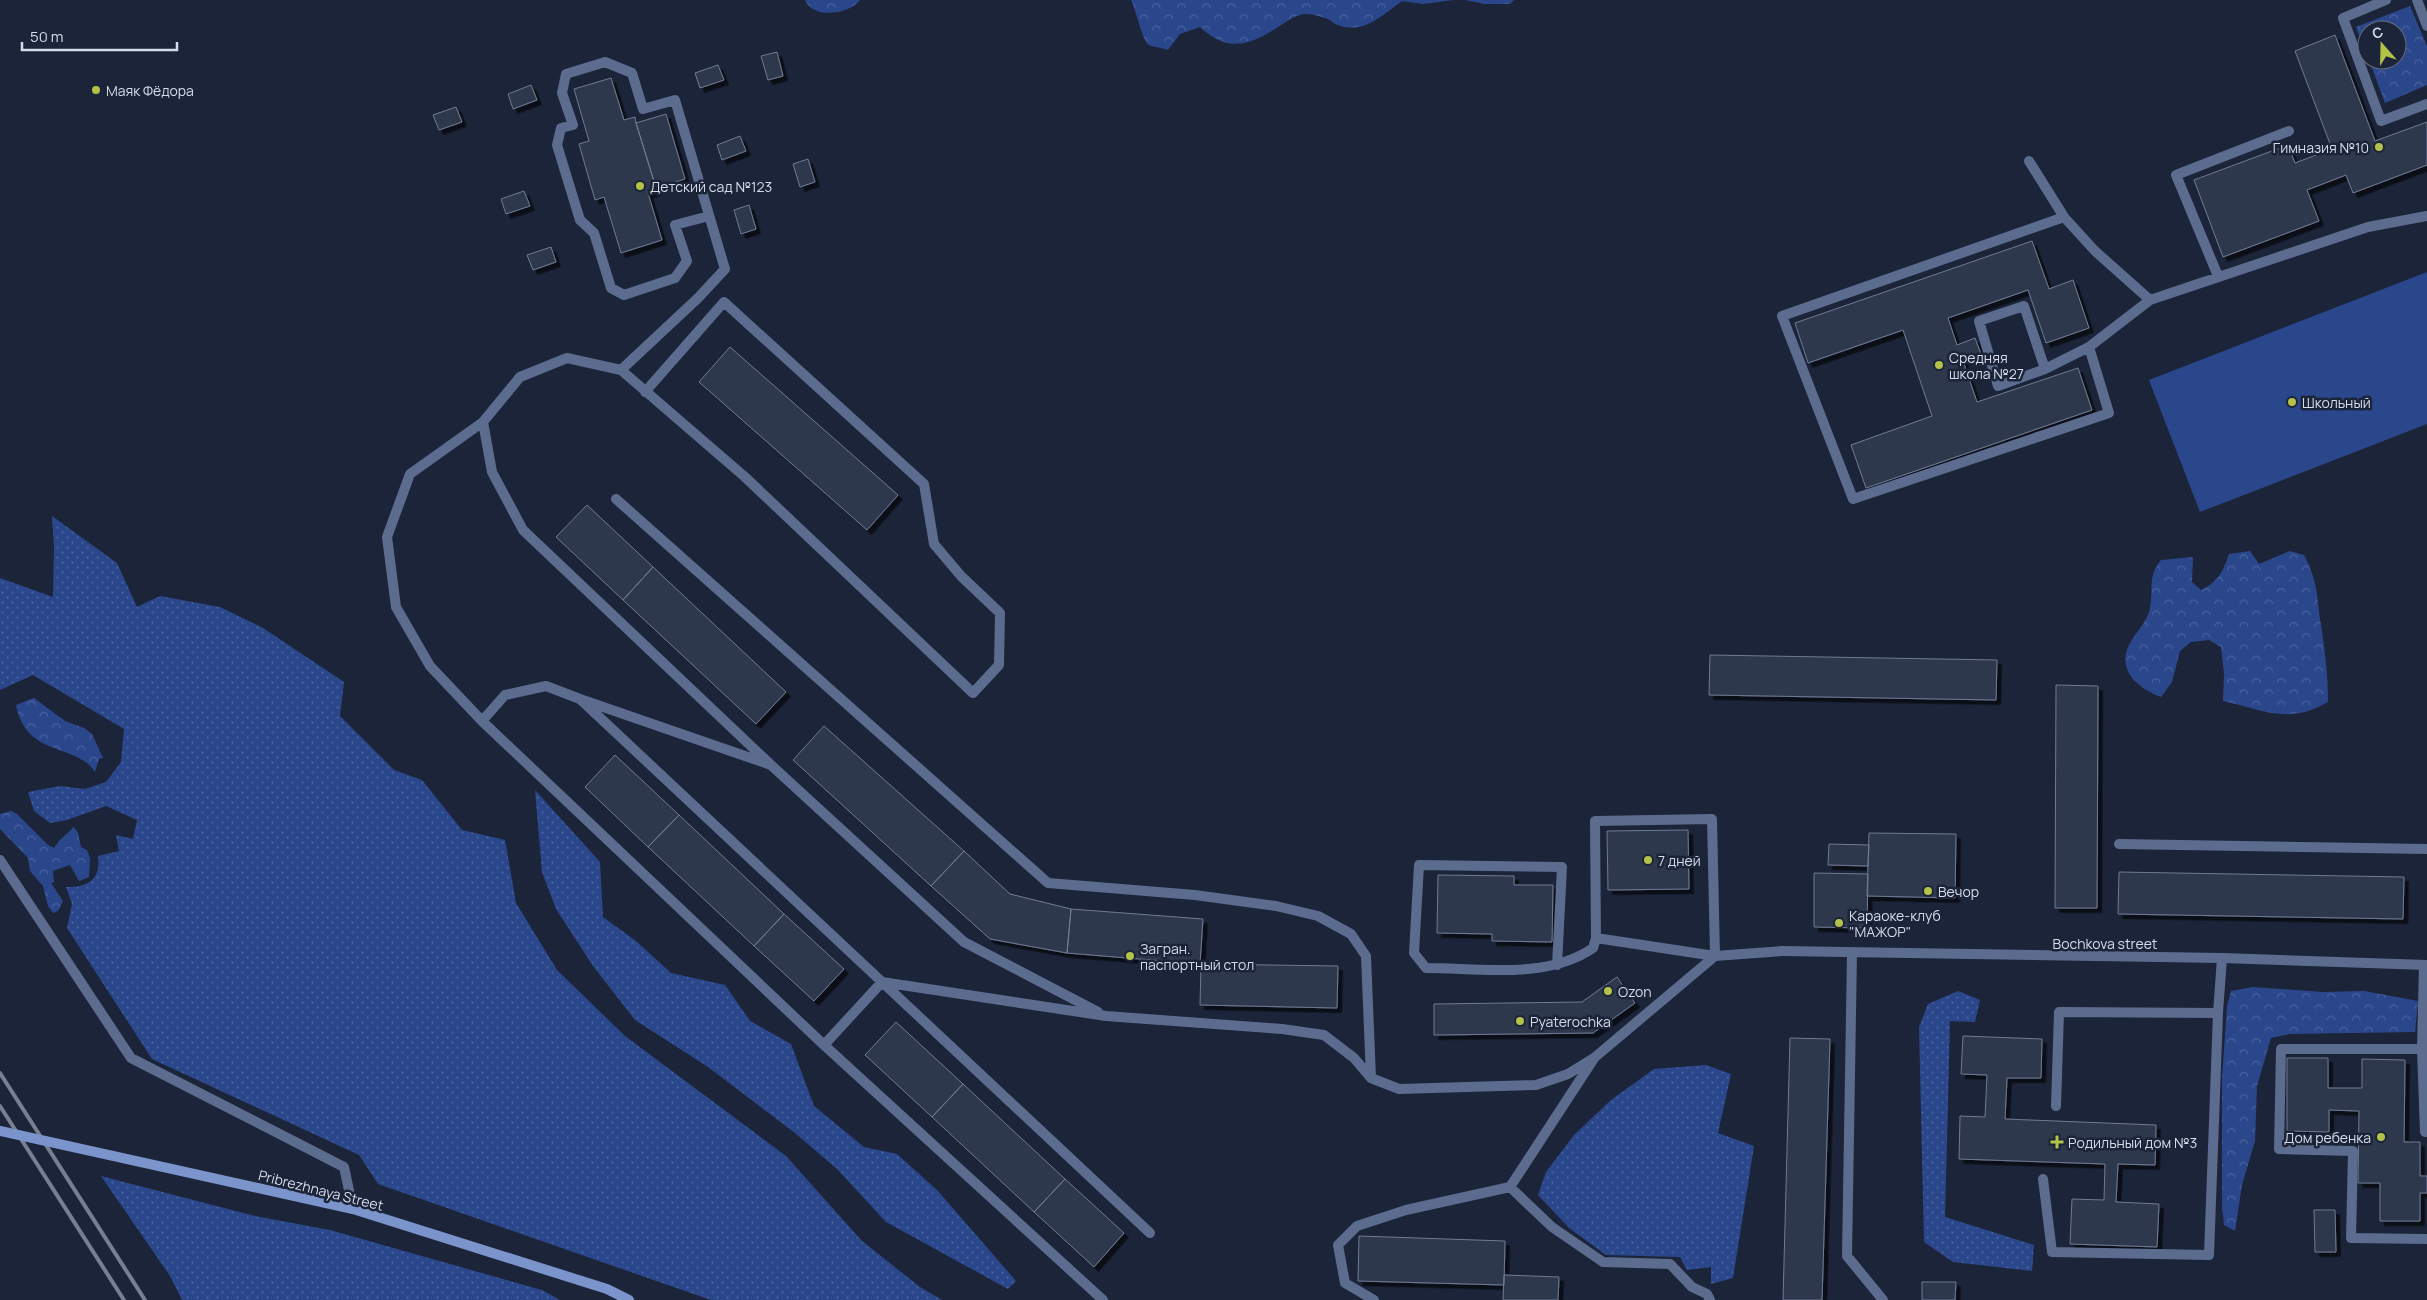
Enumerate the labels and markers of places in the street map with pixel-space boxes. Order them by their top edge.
place label: Маяк Фёдора [106,81,194,100]
marker: Маяк Фёдора [90,84,102,96]
place label: Гимназия №10 [2273,138,2369,157]
marker: Гимназия №10 [2373,141,2385,153]
place label: Детский сад №123 [650,177,772,196]
marker: Детский сад №123 [634,180,646,192]
place label: Средняя школа №27 [1949,348,2024,383]
marker: Средняя школа №27 [1933,359,1945,371]
place label: Школьный [2302,393,2371,412]
marker: Школьный [2286,396,2298,408]
place label: 7 дней [1658,851,1701,870]
marker: 7 дней [1642,854,1654,866]
place label: Вечор [1938,882,1979,901]
marker: Вечор [1922,885,1934,897]
place label: Караоке-клуб "МАЖОР" [1849,906,1941,941]
marker: Караоке-клуб "МАЖОР" [1833,917,1845,929]
place label: Загран. паспортный стол [1140,939,1254,974]
marker: Загран. паспортный стол [1124,950,1136,962]
place label: Ozon [1618,982,1652,1001]
marker: Ozon [1602,985,1614,997]
place label: Pyaterochka [1530,1012,1611,1031]
marker: Pyaterochka [1514,1015,1526,1027]
place label: Дом ребенка [2284,1128,2371,1147]
marker: Дом ребенка [2375,1131,2387,1143]
place label: Родильный дом №3 [2068,1133,2197,1152]
marker: Родильный дом №3 [2050,1135,2064,1149]

